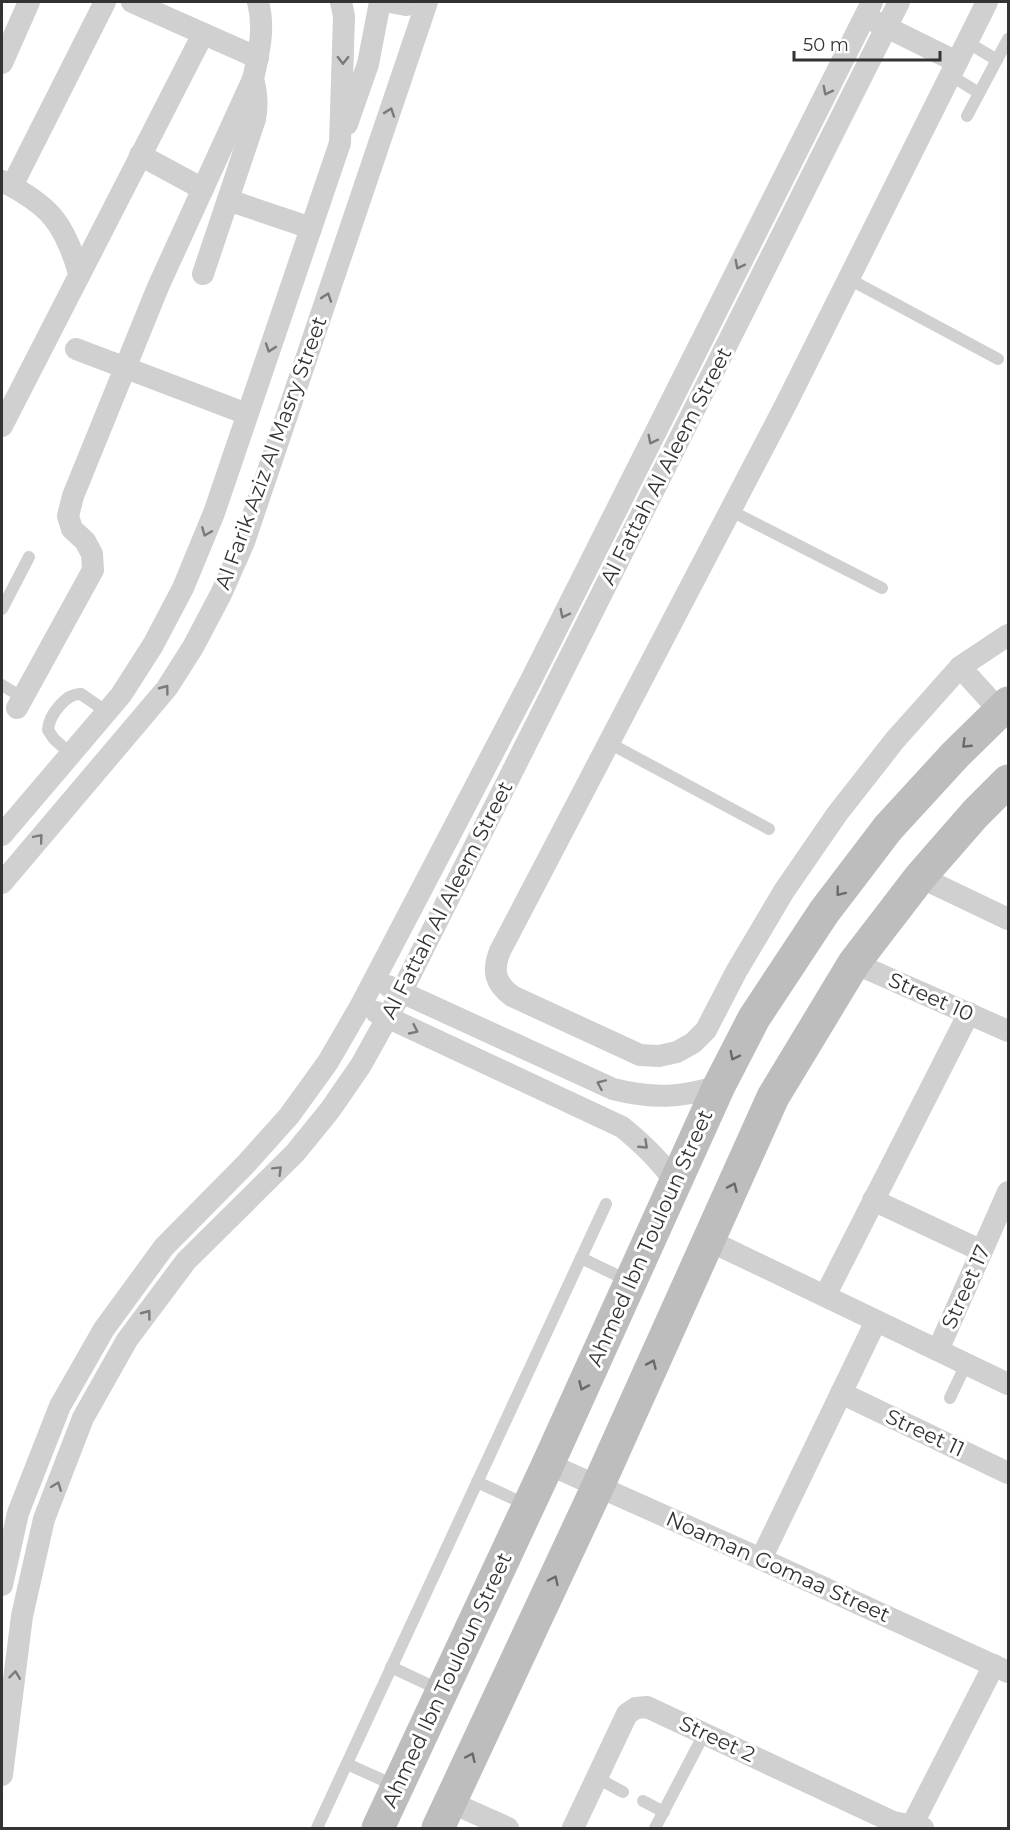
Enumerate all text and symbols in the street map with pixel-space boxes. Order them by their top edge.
scale bar [794,24,940,62]
text: 50 m [803,34,849,56]
one-way arrow [337,55,349,64]
one-way arrow [823,85,834,96]
one-way arrow [382,108,395,118]
one-way arrow [735,259,747,270]
one-way arrow [320,292,332,303]
street label: Al Farik Aziz Al Masry Street [209,313,332,593]
one-way arrow [264,342,277,353]
street label: Al Fattah Al Aleem Street [595,343,736,589]
one-way arrow [647,433,659,444]
one-way arrow [201,526,213,537]
one-way arrow [560,607,571,618]
one-way arrow [158,685,169,696]
one-way arrow [963,737,973,748]
street label: Al Fattah Al Aleem Street [376,777,517,1023]
one-way arrow [32,834,43,845]
one-way arrow [836,885,847,896]
street label: Street 10 [885,967,978,1026]
one-way arrow [408,1022,419,1034]
one-way arrow [730,1049,742,1060]
one-way arrow [596,1079,607,1091]
street label: Ahmed Ibn Touloun Street [581,1105,718,1370]
one-way arrow [637,1138,648,1149]
one-way arrow [270,1166,281,1177]
one-way arrow [725,1182,737,1193]
street label: Street 17 [936,1241,995,1333]
one-way arrow [139,1309,150,1320]
one-way arrow [645,1360,657,1371]
one-way arrow [579,1379,591,1390]
street label: Street 11 [882,1403,969,1462]
one-way arrow [49,1481,62,1491]
street label: Noaman Gomaa Street [662,1506,894,1627]
street label: Ahmed Ibn Touloun Street [376,1548,517,1811]
one-way arrow [546,1575,558,1586]
one-way arrow [8,1671,20,1680]
street label: Street 2 [675,1710,759,1767]
one-way arrow [464,1752,476,1763]

